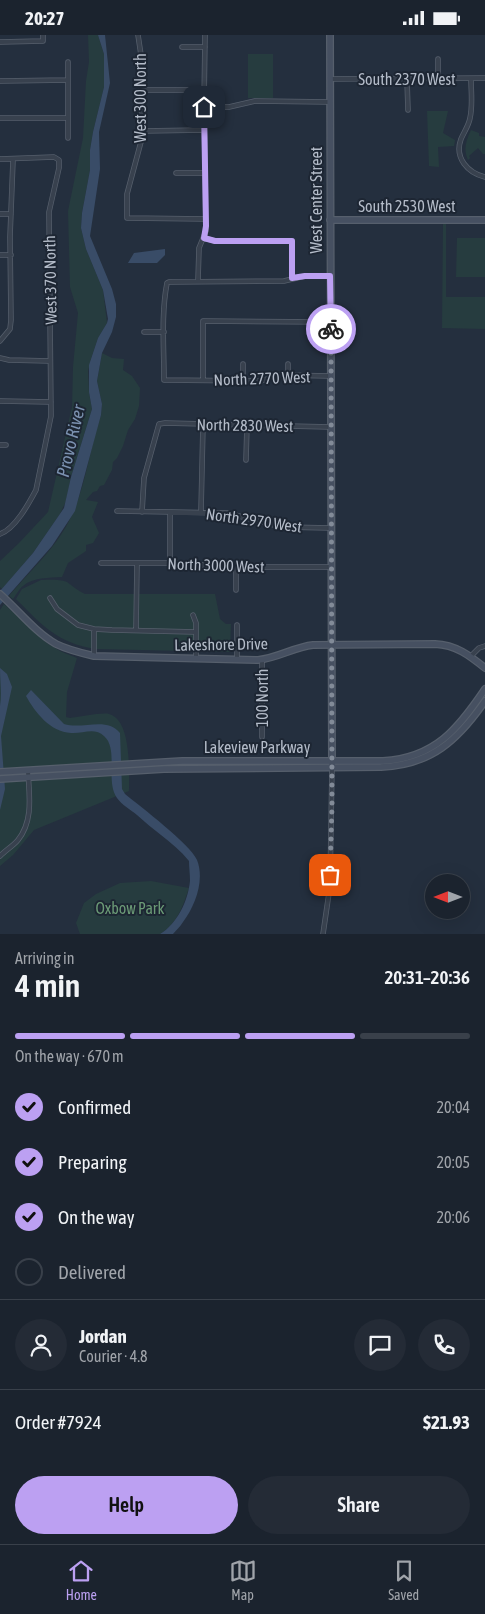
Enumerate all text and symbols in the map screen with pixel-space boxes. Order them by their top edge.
text: 20:27 [25,7,64,29]
street label: West 300 North [131,53,149,143]
street label: South 2370 West [358,70,456,88]
pin [183,86,225,128]
icon: home [190,93,218,121]
street label: West Center Street [307,146,325,253]
street label: South 2530 West [358,197,456,215]
street label: West 370 North [40,235,60,325]
courier [306,304,356,354]
icon: bike [317,315,345,343]
street label: North 2770 West [213,367,311,389]
water label: Provo River [52,402,89,479]
street label: North 2830 West [196,415,294,435]
street label: North 2970 West [205,504,304,536]
street label: North 3000 West [167,554,265,576]
street label: Lakeshore Drive [174,634,268,654]
street label: 100 North [253,669,271,727]
street label: Lakeview Parkway [204,738,311,757]
pin [309,854,351,896]
icon: bag [316,861,344,889]
north arrow [425,874,470,919]
map controls [425,874,470,919]
park label: Oxbow Park [95,899,165,917]
text: Arriving in [15,949,75,967]
text: 20:31–20:36 [384,966,470,988]
text: 4 min [15,967,80,1004]
text: On the way · 670 m [15,1047,124,1065]
icon: check [15,1093,43,1121]
text: Confirmed [58,1096,131,1118]
text: 20:04 [436,1098,470,1116]
icon: check [15,1148,43,1176]
text: Preparing [58,1151,127,1173]
text: 20:05 [436,1153,470,1171]
icon: check [15,1203,43,1231]
text: On the way [58,1206,135,1228]
text: 20:06 [436,1208,470,1226]
text: Delivered [58,1261,126,1283]
button: person [15,1319,67,1371]
button: chat [354,1319,406,1371]
button: phone [418,1319,470,1371]
text: Jordan [79,1325,127,1347]
text: Courier · 4.8 [79,1347,148,1365]
text: Order #7924 [15,1411,102,1433]
text: $21.93 [423,1411,470,1433]
button: Help [15,1476,238,1534]
button: Share [248,1476,470,1534]
tab: Home [66,1557,97,1603]
tab: Map [229,1557,257,1603]
tab: Saved [388,1557,419,1603]

